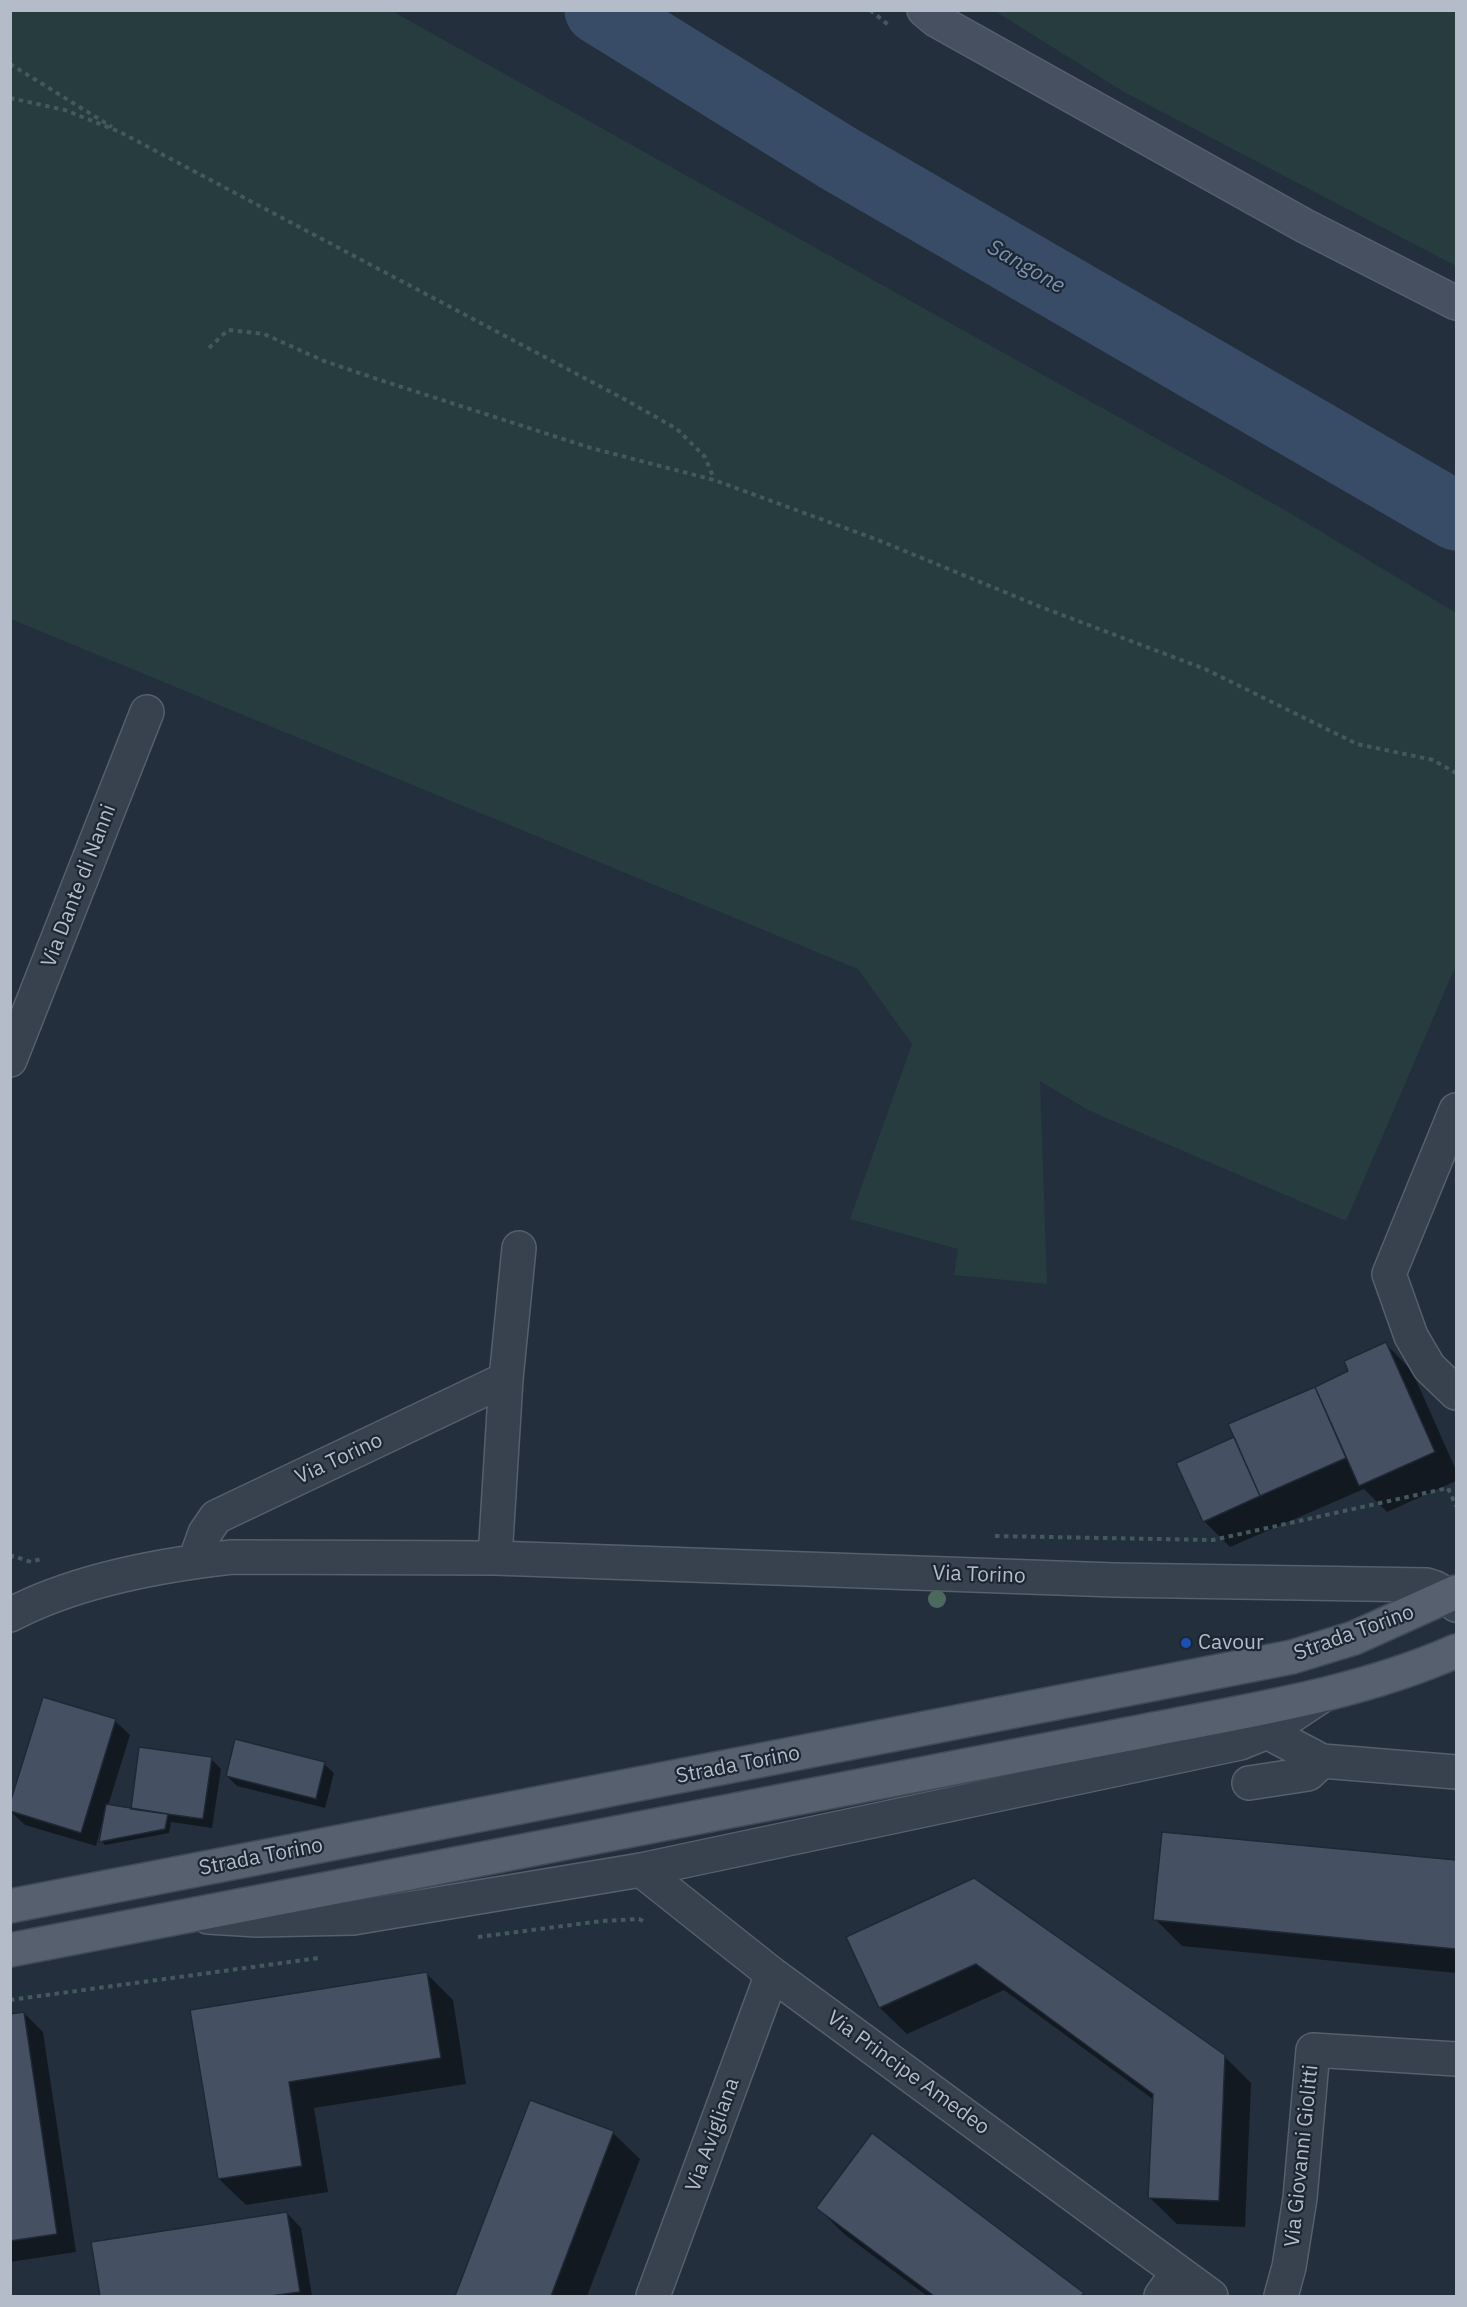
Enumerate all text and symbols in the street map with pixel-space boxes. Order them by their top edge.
water label: Sangone [983,234,1069,300]
street label: Via Dante di Nanni [36,801,122,971]
street label: Via Torino [291,1428,387,1490]
street label: Via Torino [932,1561,1026,1589]
street label: Strada Torino [1291,1600,1417,1666]
place label: Cavour [1198,1630,1264,1656]
marker: Cavour [1179,1636,1193,1650]
street label: Strada Torino [674,1741,802,1789]
street label: Strada Torino [197,1833,325,1881]
street label: Via Principe Amedeo [822,2006,994,2140]
street label: Via Giovanni Giolitti [1280,2063,1324,2249]
street label: Via Avigliana [681,2075,745,2195]

